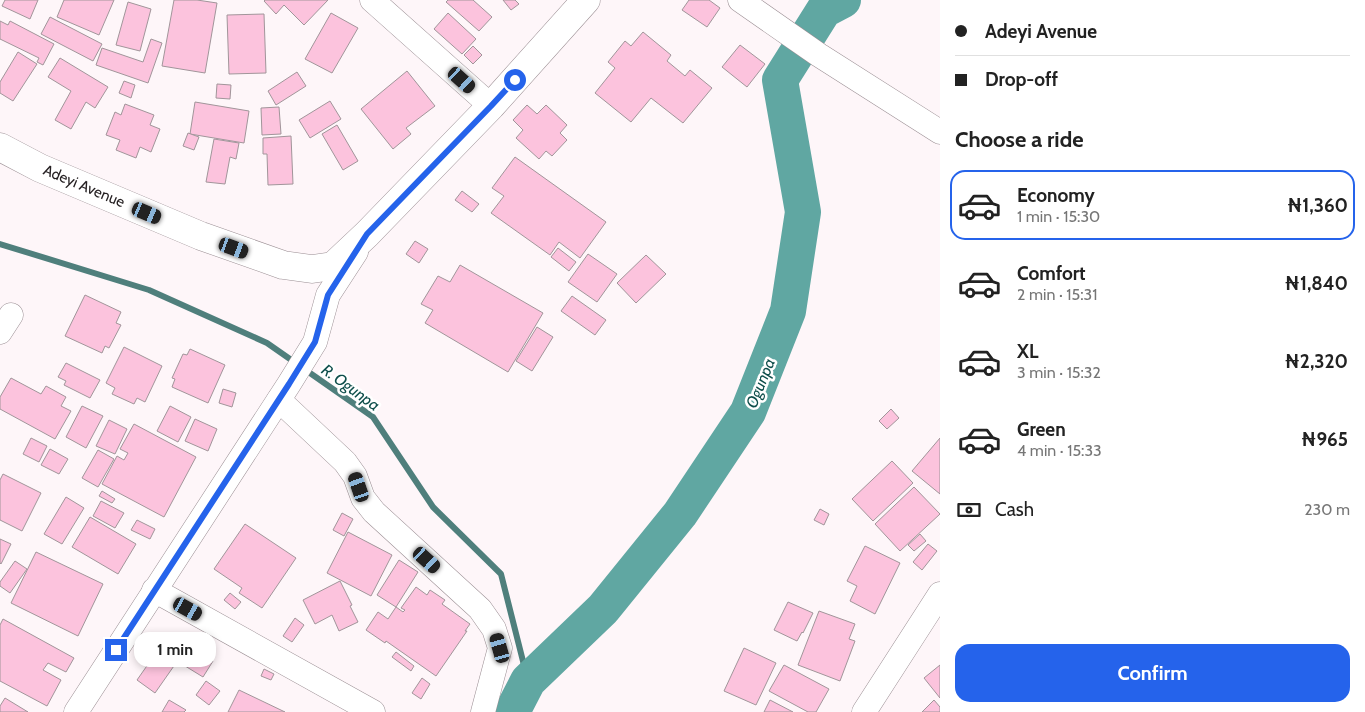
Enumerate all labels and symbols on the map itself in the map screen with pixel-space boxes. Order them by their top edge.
car [445,64,478,96]
route start [504,69,526,91]
street label: Adeyi Avenue [41,161,128,211]
car [130,200,163,226]
car [217,236,250,260]
water label: Ogunpa [742,356,779,411]
water label: R. Ogunpa [318,360,383,415]
car [347,470,370,504]
car [410,544,443,576]
car [171,595,204,623]
callout: 1 min [134,632,216,668]
car [488,632,511,664]
route end [105,639,127,661]

